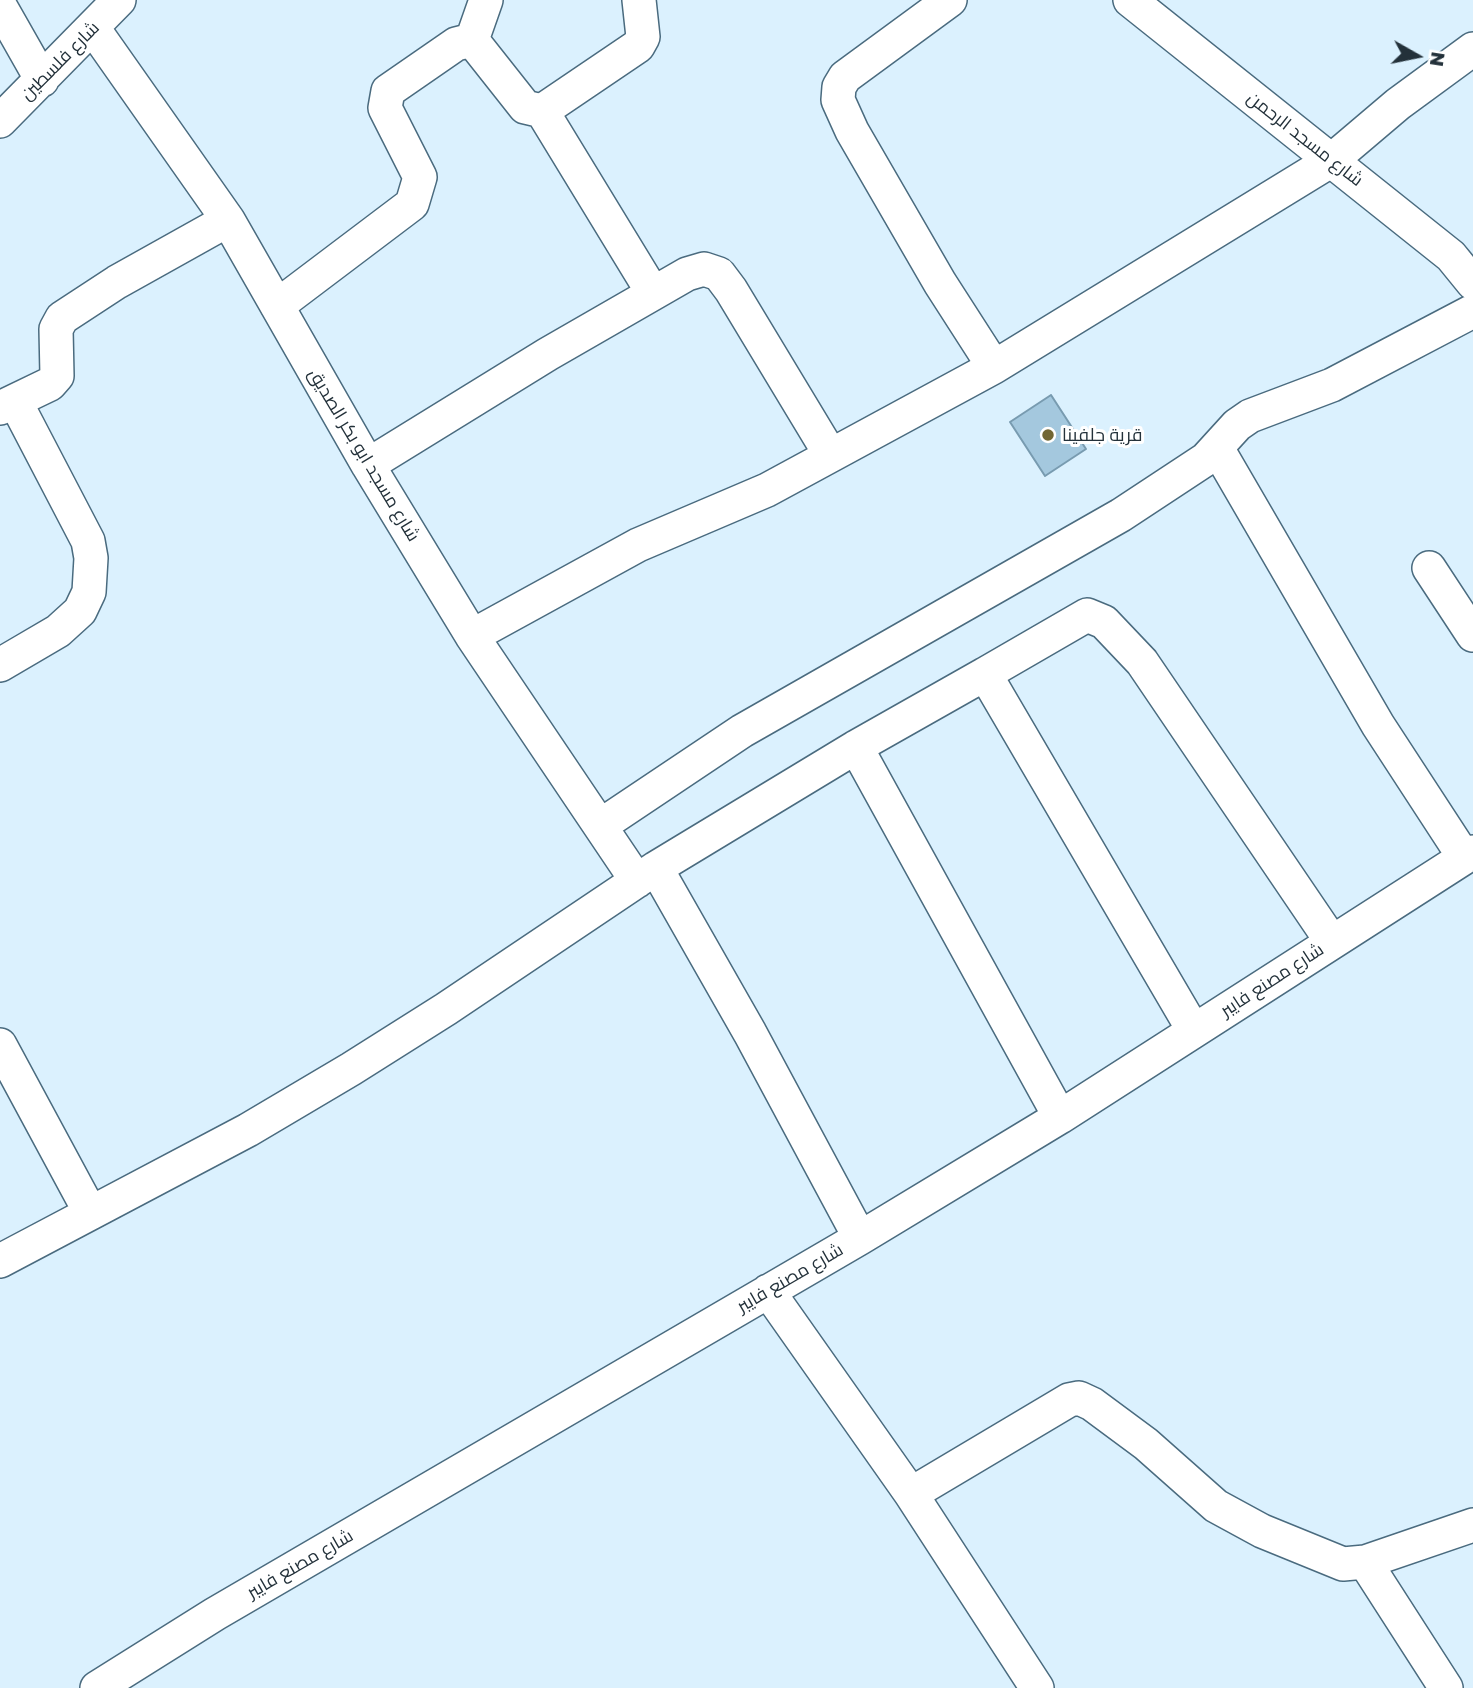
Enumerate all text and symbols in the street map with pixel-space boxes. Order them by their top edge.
street label: شارع فلسطين [16,17,104,105]
north arrow [1382,21,1452,91]
text: N [1426,50,1451,68]
street label: شارع مسجد الرحمن [1243,87,1367,191]
street label: شارع مسجد ابو بكر الصديق [304,365,424,545]
place label: قرية جلفينا [1062,424,1142,446]
marker: قرية جلفينا [1040,427,1056,443]
street label: شارع مصنع فايبر [1216,938,1328,1022]
street label: شارع مصنع فايبر [733,1239,847,1317]
street label: شارع مصنع فايبر [243,1525,357,1603]

